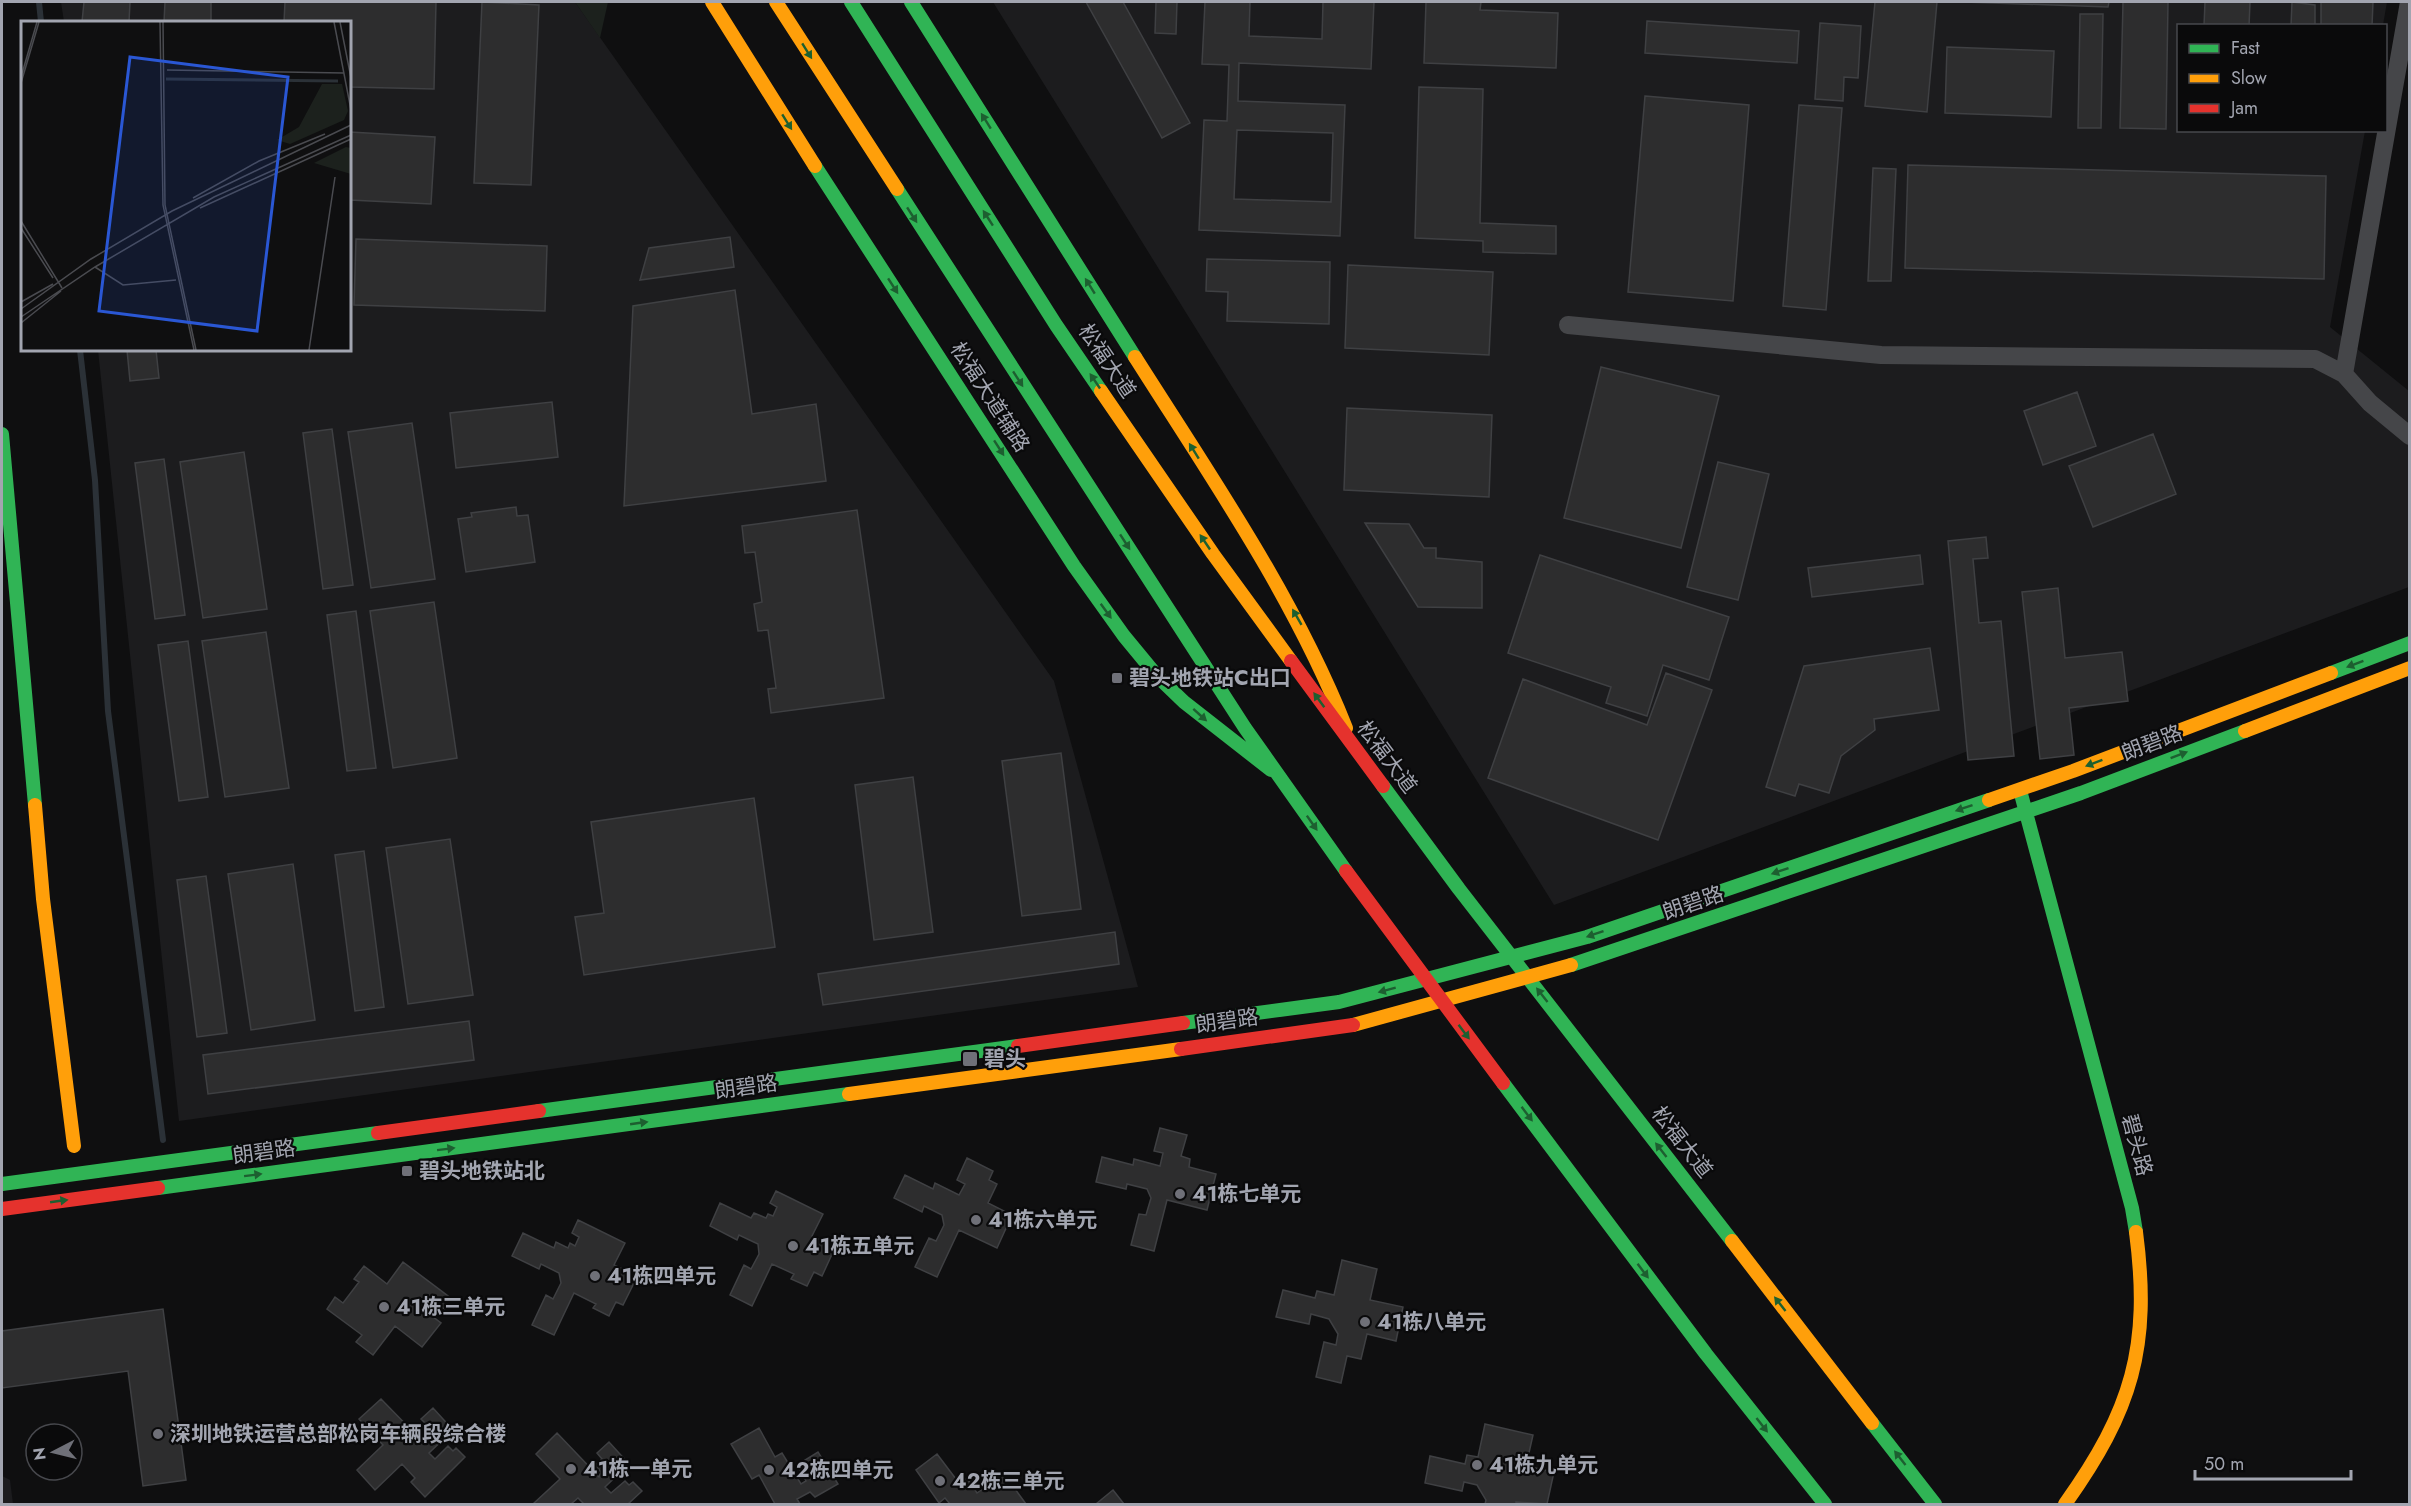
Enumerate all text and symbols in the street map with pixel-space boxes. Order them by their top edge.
inset map [21,21,351,351]
legend [2177,24,2387,132]
text: Fast [2231,35,2260,61]
one-way arrow [801,43,812,59]
text: Slow [2231,65,2268,91]
text: Jam [2229,95,2258,121]
one-way arrow [981,113,992,129]
one-way arrow [782,114,793,130]
one-way arrow [907,207,918,223]
one-way arrow [983,210,994,226]
one-way arrow [887,278,898,294]
one-way arrow [1085,278,1096,294]
street label: 松福大道 [1071,318,1143,404]
street label: 松福大道辅路 [943,336,1037,458]
one-way arrow [1013,371,1024,387]
one-way arrow [1090,373,1101,389]
one-way arrow [993,440,1004,456]
one-way arrow [1189,443,1200,459]
one-way arrow [1119,534,1130,551]
one-way arrow [1199,535,1211,551]
one-way arrow [1100,603,1112,618]
one-way arrow [1291,609,1302,625]
one-way arrow [2346,660,2364,669]
place label: 碧头地铁站C出口 [1129,663,1291,693]
marker: 碧头地铁站C出口 [1110,671,1124,685]
one-way arrow [1313,693,1325,709]
one-way arrow [1193,708,1207,722]
street label: 松福大道 [1350,714,1424,800]
street label: 朗碧路 [2117,718,2187,768]
one-way arrow [2170,750,2188,760]
one-way arrow [2085,759,2103,768]
one-way arrow [1955,803,1973,813]
one-way arrow [1306,815,1318,831]
one-way arrow [1771,867,1789,877]
street label: 朗碧路 [1658,879,1728,927]
one-way arrow [1586,930,1604,940]
one-way arrow [1378,985,1396,995]
one-way arrow [1536,988,1548,1003]
street label: 朗碧路 [1194,1002,1260,1040]
one-way arrow [1458,1024,1470,1039]
place label: 碧头 [984,1044,1026,1074]
marker: 碧头 [961,1050,979,1068]
street label: 朗碧路 [713,1068,779,1106]
street label: 松福大道 [1644,1100,1720,1184]
one-way arrow [1520,1107,1532,1122]
street label: 碧头路 [2114,1111,2160,1179]
one-way arrow [630,1118,649,1127]
street label: 朗碧路 [231,1133,297,1171]
one-way arrow [1656,1142,1668,1157]
one-way arrow [437,1144,456,1154]
place label: 碧头地铁站北 [419,1156,545,1186]
marker: 碧头地铁站北 [400,1164,414,1178]
one-way arrow [243,1170,262,1180]
place label: 41栋七单元 [1192,1179,1301,1209]
marker: 41栋七单元 [1173,1187,1187,1201]
one-way arrow [50,1196,69,1206]
place label: 41栋六单元 [988,1205,1097,1235]
marker: 41栋六单元 [969,1213,983,1227]
place label: 41栋五单元 [805,1231,914,1261]
marker: 41栋五单元 [786,1239,800,1253]
place label: 41栋四单元 [607,1261,716,1291]
one-way arrow [1637,1263,1649,1278]
marker: 41栋四单元 [588,1269,602,1283]
place label: 41栋三单元 [396,1292,505,1322]
one-way arrow [1774,1296,1787,1312]
marker: 41栋三单元 [377,1300,391,1314]
place label: 41栋八单元 [1377,1307,1486,1337]
marker: 41栋八单元 [1358,1315,1372,1329]
one-way arrow [1756,1417,1769,1433]
place label: 深圳地铁运营总部松岗车辆段综合楼 [170,1419,506,1449]
north arrow [24,1422,84,1482]
marker: 深圳地铁运营总部松岗车辆段综合楼 [151,1427,165,1441]
scale bar [2195,1443,2351,1481]
text: N [27,1446,52,1461]
place label: 41栋九单元 [1489,1450,1598,1480]
one-way arrow [1894,1451,1906,1466]
text: 50 m [2204,1451,2244,1477]
place label: 41栋一单元 [583,1454,692,1484]
place label: 42栋四单元 [781,1455,893,1485]
marker: 41栋九单元 [1470,1458,1484,1472]
marker: 41栋一单元 [564,1462,578,1476]
marker: 42栋四单元 [762,1463,776,1477]
place label: 42栋三单元 [952,1466,1064,1496]
marker: 42栋三单元 [933,1474,947,1488]

